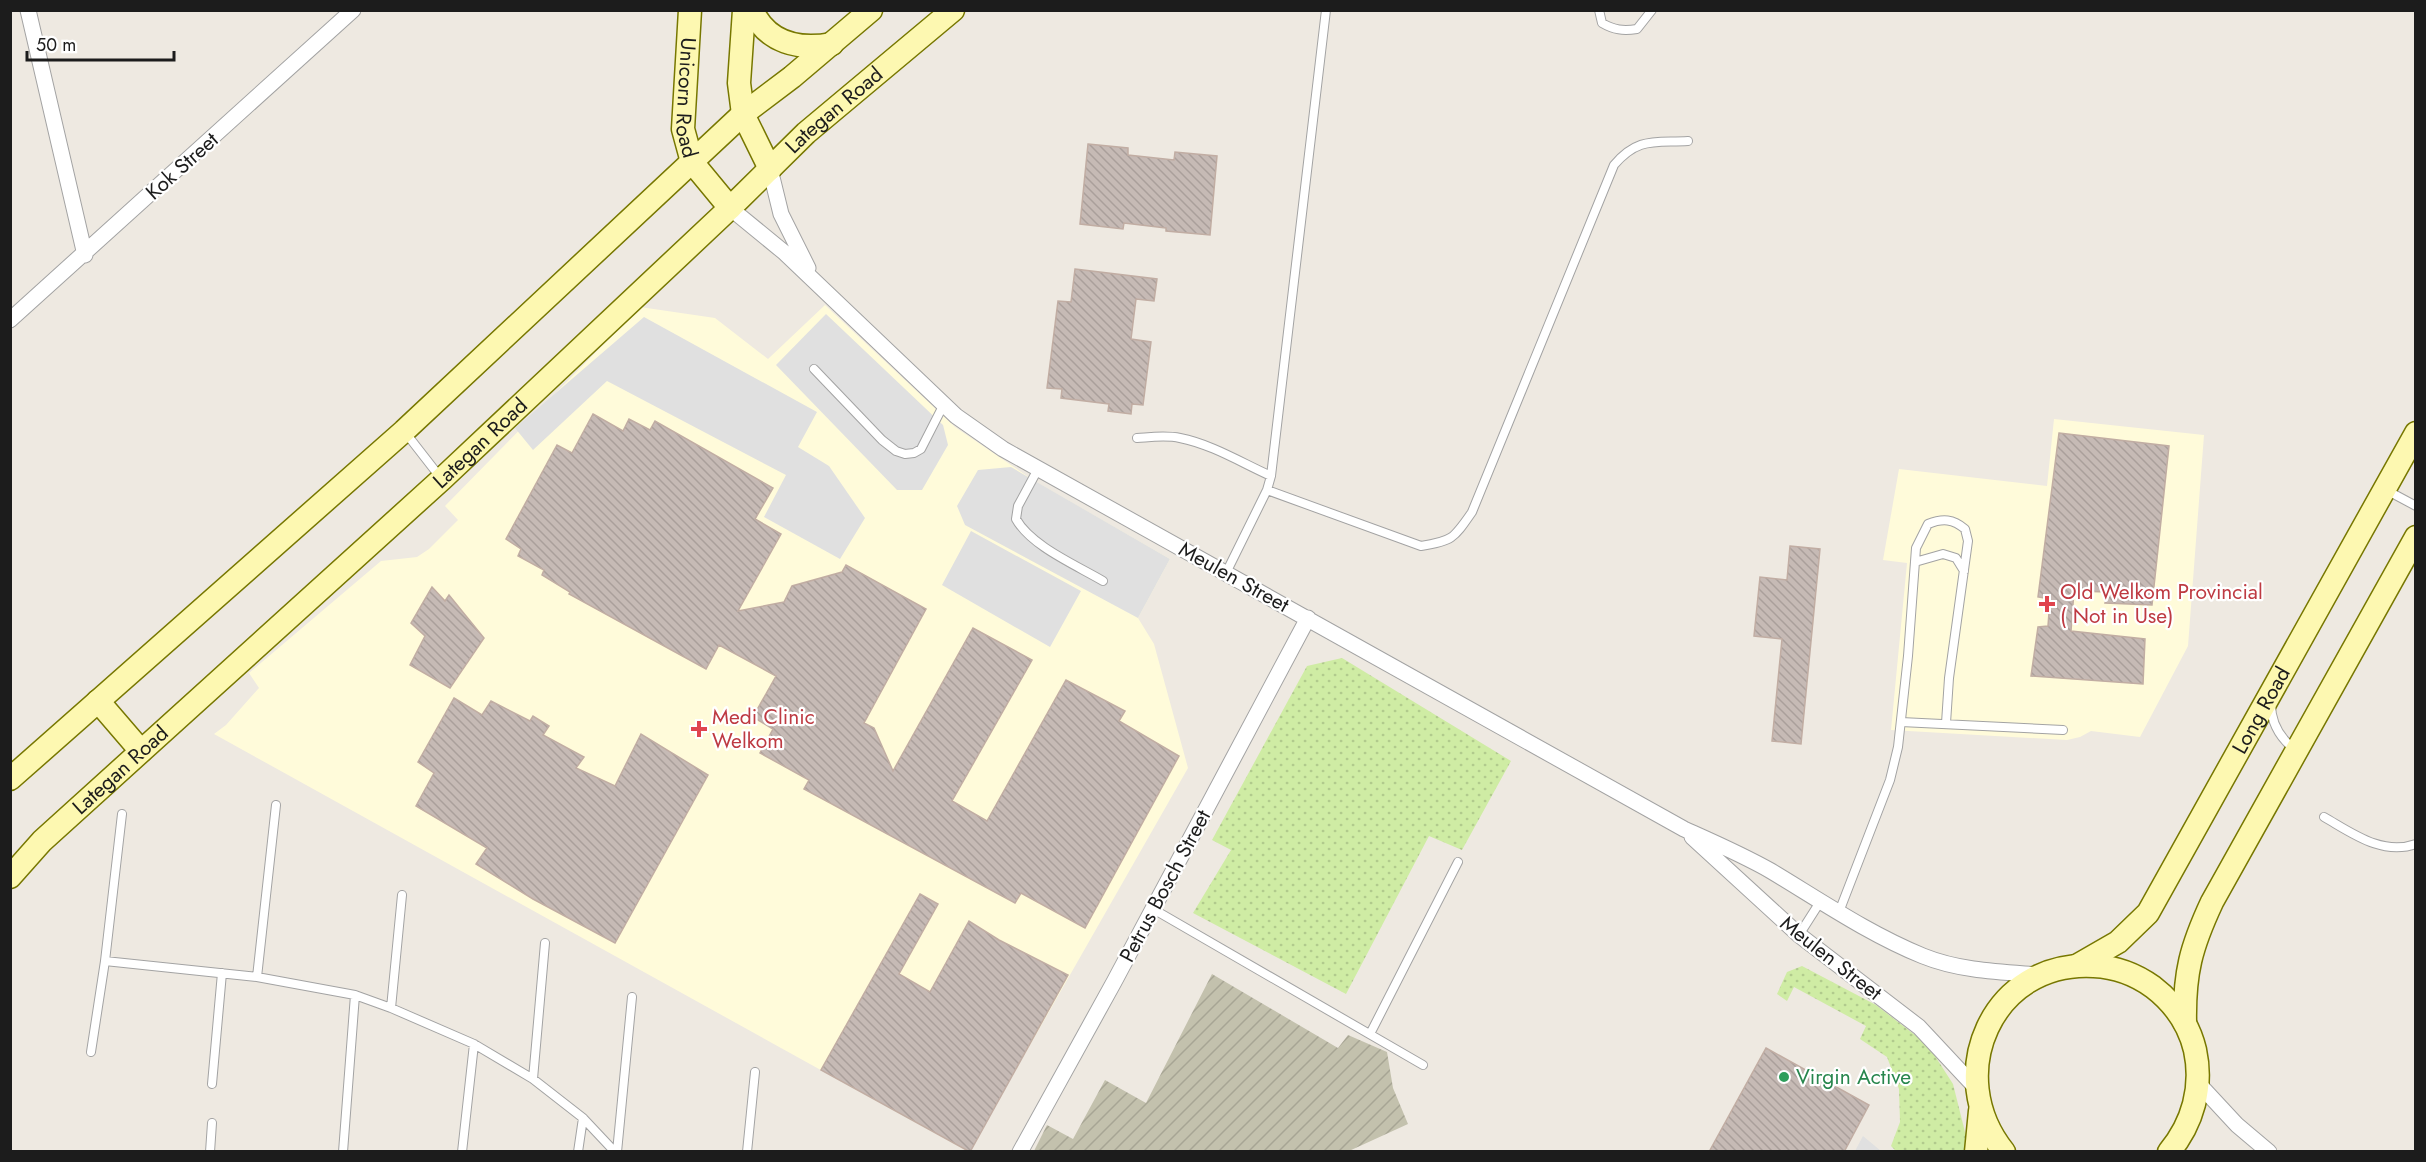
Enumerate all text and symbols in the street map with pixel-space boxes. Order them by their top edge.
scale bar [27,24,174,62]
text: 50 m [36,32,76,58]
street label: Unicorn Road [667,37,705,161]
street label: Lategan Road [778,60,889,161]
street label: Kok Street [139,125,225,207]
street label: Lategan Road [426,391,534,495]
street label: Meulen Street [1173,534,1295,620]
place label: Old Welkom Provincial ( Not in Use) [2060,577,2263,631]
marker: Old Welkom Provincial ( Not in Use) [2038,595,2056,613]
street label: Long Road [2225,661,2298,759]
place label: Medi Clinic Welkom [712,702,815,756]
street label: Lategan Road [66,719,175,821]
marker: Medi Clinic Welkom [690,720,708,738]
street label: Petrus Bosch Street [1112,804,1218,968]
street label: Meulen Street [1774,909,1888,1007]
place label: Virgin Active [1796,1062,1911,1092]
marker: Virgin Active [1777,1070,1791,1084]

